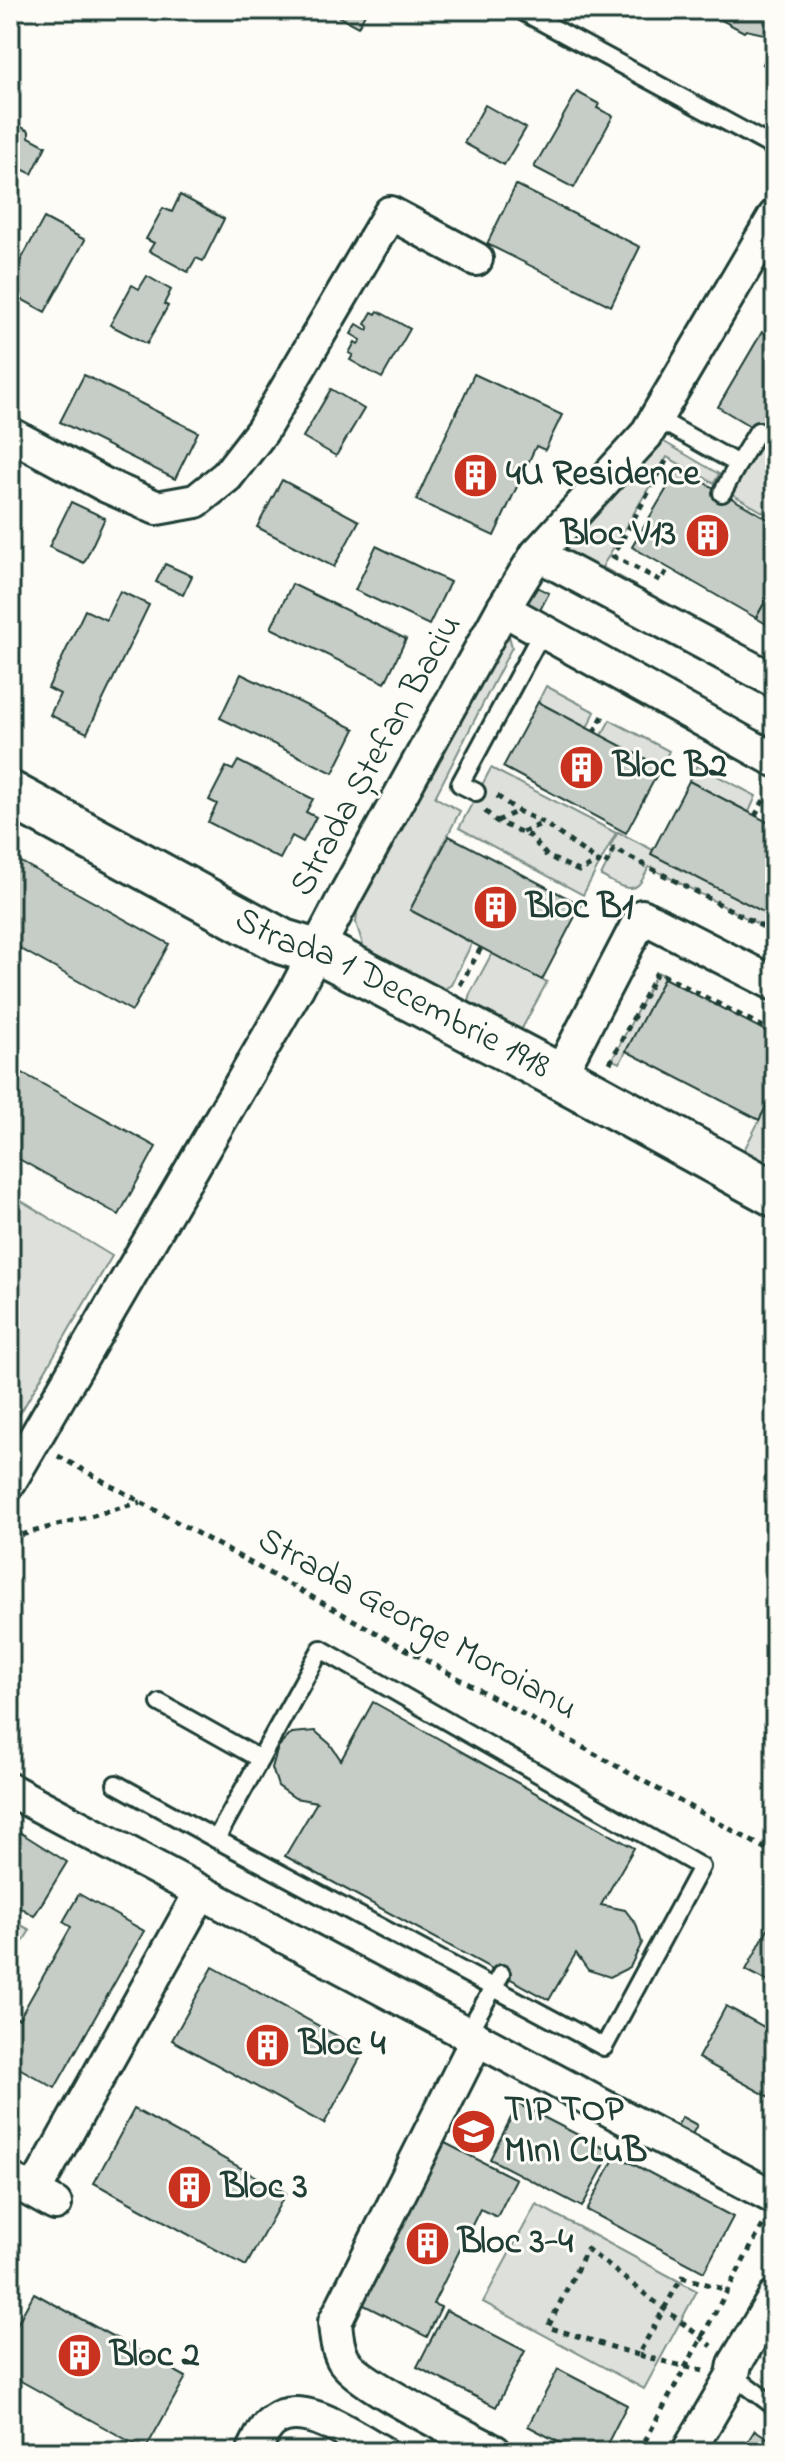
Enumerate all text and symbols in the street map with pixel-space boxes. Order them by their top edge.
place label: 4U Residence [506,449,701,502]
building icon: 4U Residence [451,451,499,499]
place label: Bloc V13 [559,509,676,562]
building icon: Bloc V13 [683,511,731,559]
street label: Strada Ștefan Baciu [277,605,477,907]
place label: Bloc B2 [611,741,727,794]
building icon: Bloc B2 [558,743,606,791]
place label: Bloc B1 [524,882,634,935]
building icon: Bloc B1 [471,884,519,932]
street label: Strada 1 Decembrie 1918 [225,894,560,1094]
street label: Strada George Moroianu [247,1515,587,1735]
place label: Bloc 4 [297,2019,386,2072]
building icon: Bloc 4 [244,2021,292,2069]
place label: TIP TOP MInI CLuB [504,2085,647,2179]
school or university icon: TIP TOP MInI CLuB [449,2108,497,2156]
place label: Bloc 3 [219,2162,308,2215]
building icon: Bloc 3 [166,2164,214,2212]
place label: Bloc 3-4 [456,2217,573,2270]
building icon: Bloc 3-4 [403,2219,451,2267]
place label: Bloc 2 [108,2330,200,2383]
building icon: Bloc 2 [55,2332,103,2380]

